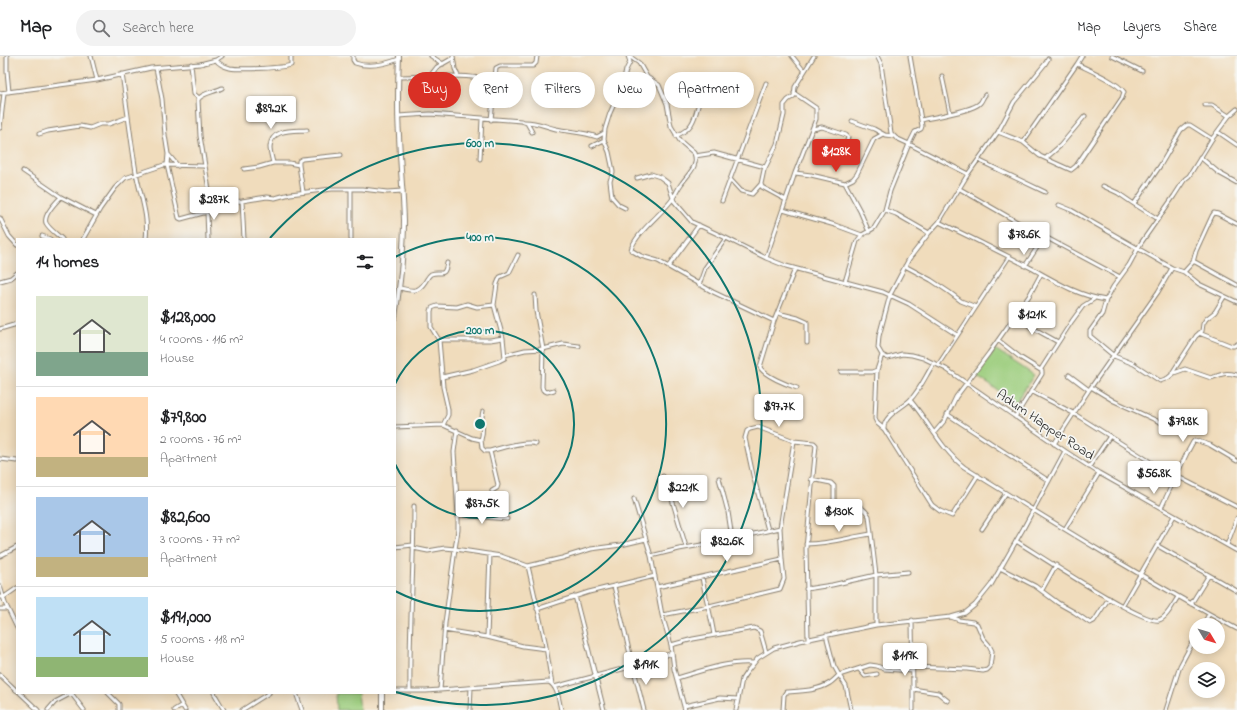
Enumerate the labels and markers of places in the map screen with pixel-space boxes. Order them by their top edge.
pin: $89.2K [238,96,304,130]
pin: $128K [808,139,864,173]
pin: $287K [186,187,242,221]
pin: $78.6K [991,222,1057,256]
pin: $121K [1004,302,1060,336]
pin: $97.7K [746,394,812,428]
pin: $79.8K [1150,409,1216,443]
centre of rings [473,417,487,431]
pin: $56.8K [1121,461,1187,495]
pin: $221K [655,475,711,509]
pin: $87.5K [449,491,515,525]
pin: $130K [811,499,867,533]
pin: $82.6K [694,529,760,563]
pin: $119K [877,643,933,677]
pin: $191K [618,652,674,686]

